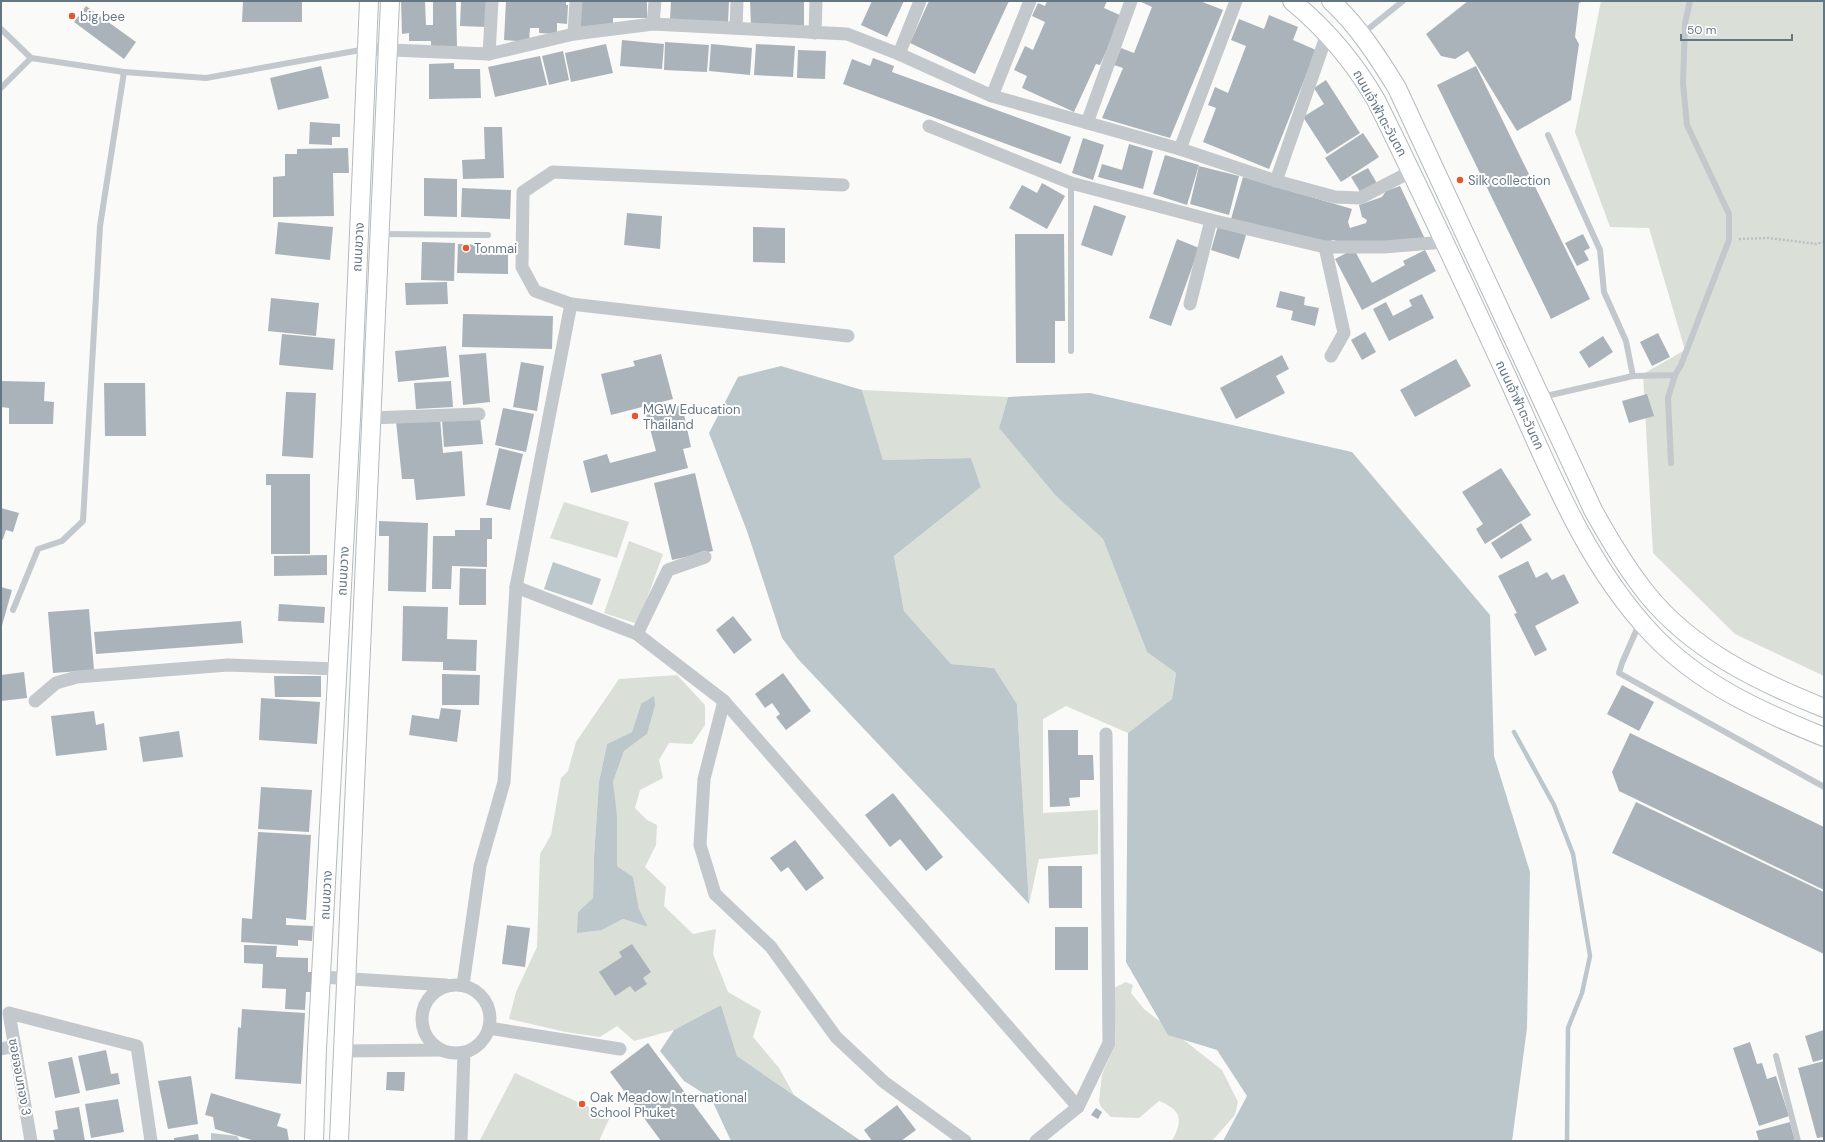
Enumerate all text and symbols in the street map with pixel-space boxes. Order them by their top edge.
place label: big bee [80,8,125,25]
marker: big bee [67,11,77,21]
scale bar [1681,16,1792,42]
text: 50 m [1687,22,1716,38]
street label: ถนนเจ้าฟ้าตะวันตก [1349,67,1411,159]
place label: Silk collection [1468,172,1551,189]
marker: Silk collection [1455,175,1465,185]
street label: ถนนขวาง [348,222,368,272]
place label: Tonmai [474,240,517,257]
marker: Tonmai [461,243,471,253]
street label: ถนนเจ้าฟ้าตะวันตก [1492,358,1548,452]
place label: MGW Education Thailand [643,401,741,433]
marker: MGW Education Thailand [630,411,640,421]
street label: ถนนขวาง [333,546,353,596]
street label: ถนนขวาง [316,870,336,920]
street label: ซอยจอมทอง 3 [5,1037,35,1117]
place label: Oak Meadow International School Phuket [590,1089,747,1121]
marker: Oak Meadow International School Phuket [577,1099,587,1109]

